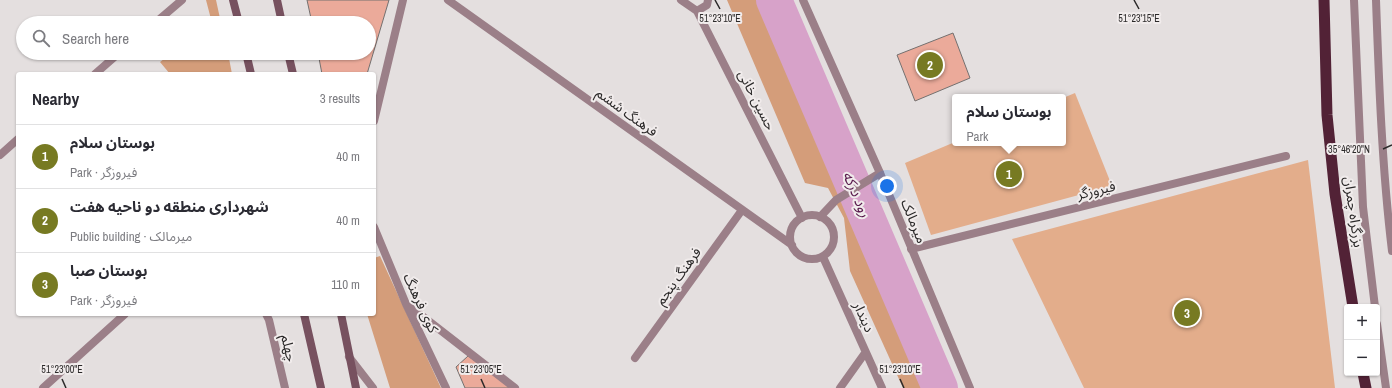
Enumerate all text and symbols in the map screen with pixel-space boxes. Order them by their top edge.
text: 51°23'10"E [699,12,741,25]
text: 51°23'15"E [1118,12,1160,25]
search box [16,16,376,60]
icon: search [30,27,52,49]
text: Search here [62,28,129,49]
pin: 2 [917,50,943,80]
street label: حسین خانی [734,67,780,133]
street label: فرهنگ ششم [592,84,661,142]
text: Nearby [32,87,79,110]
text: 3 results [320,90,360,107]
popup [952,94,1066,146]
text: بوستان سلام [967,101,1052,122]
text: Park [967,128,988,145]
text: بوستان سلام [70,132,155,153]
text: 35°46'20"N [1328,143,1370,156]
text: 1 [42,148,48,165]
text: 40 m [336,148,360,165]
pin: 1 [996,159,1022,189]
text: Park · فیروزگر [70,164,137,181]
water label: رود درکه [838,168,876,221]
street label: بزرگراه چمران [1339,175,1368,249]
your location [877,176,897,196]
street label: فیروزگر [1074,177,1117,204]
text: شهرداری منطقه دو ناحیه هفت [70,196,269,217]
street label: میرمالک [897,196,931,246]
text: 2 [42,212,48,229]
text: 40 m [336,212,360,229]
text: Public building · میرمالک [70,228,192,245]
street label: فرهنگ پنجم [651,244,707,309]
text: بوستان صبا [70,260,147,281]
street label: کوی فرهنگ [399,270,443,336]
text: 3 [42,276,48,293]
text: 110 m [331,276,360,293]
text: Park · فیروزگر [70,292,137,309]
street label: دیندار [849,298,879,335]
pin: 3 [1174,298,1200,328]
map controls [1344,304,1380,376]
button: + [1344,304,1380,340]
street label: چهلم [275,333,301,364]
button: − [1344,340,1380,376]
text: 51°23'00"E [41,363,83,376]
text: 51°23'05"E [460,363,502,376]
text: 51°23'10"E [879,363,921,376]

